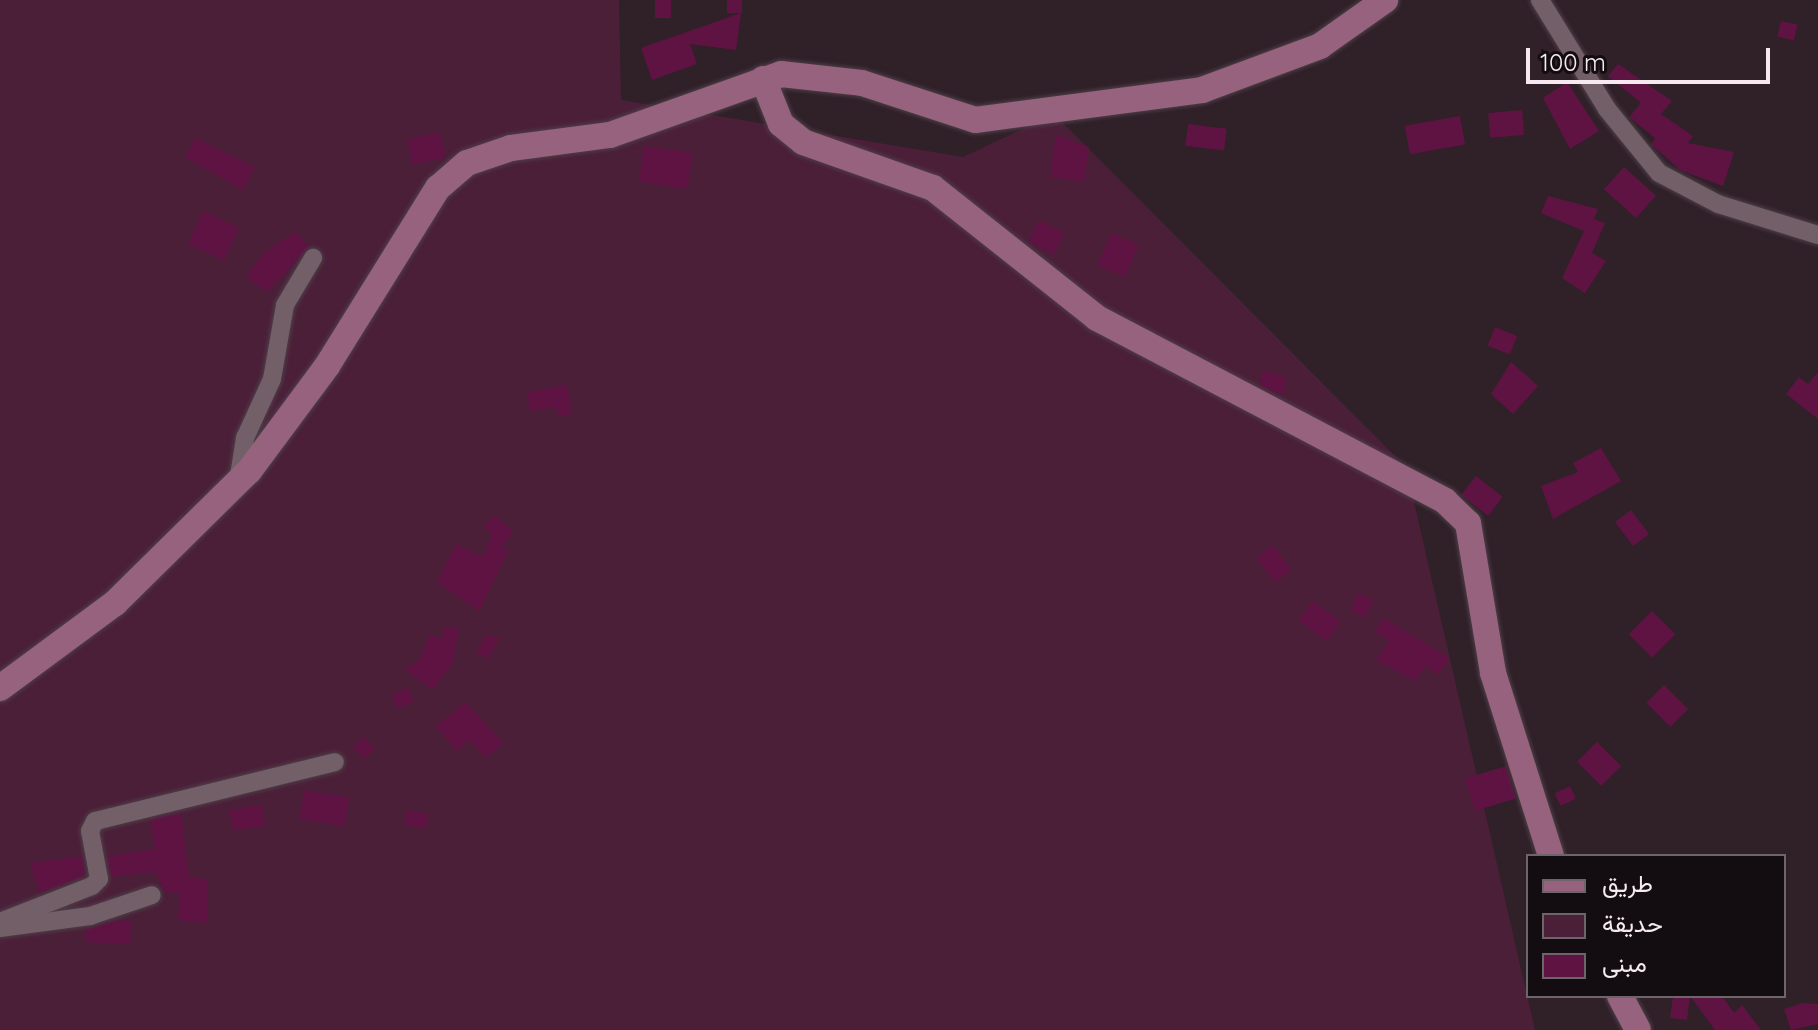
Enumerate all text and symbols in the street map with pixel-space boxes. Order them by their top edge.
scale bar [1530,32,1774,82]
text: 100 m [1540,47,1606,77]
legend [1526,854,1786,998]
text: طريق [1602,868,1653,898]
text: حديقة [1602,908,1663,938]
text: مبنى [1602,948,1647,978]

